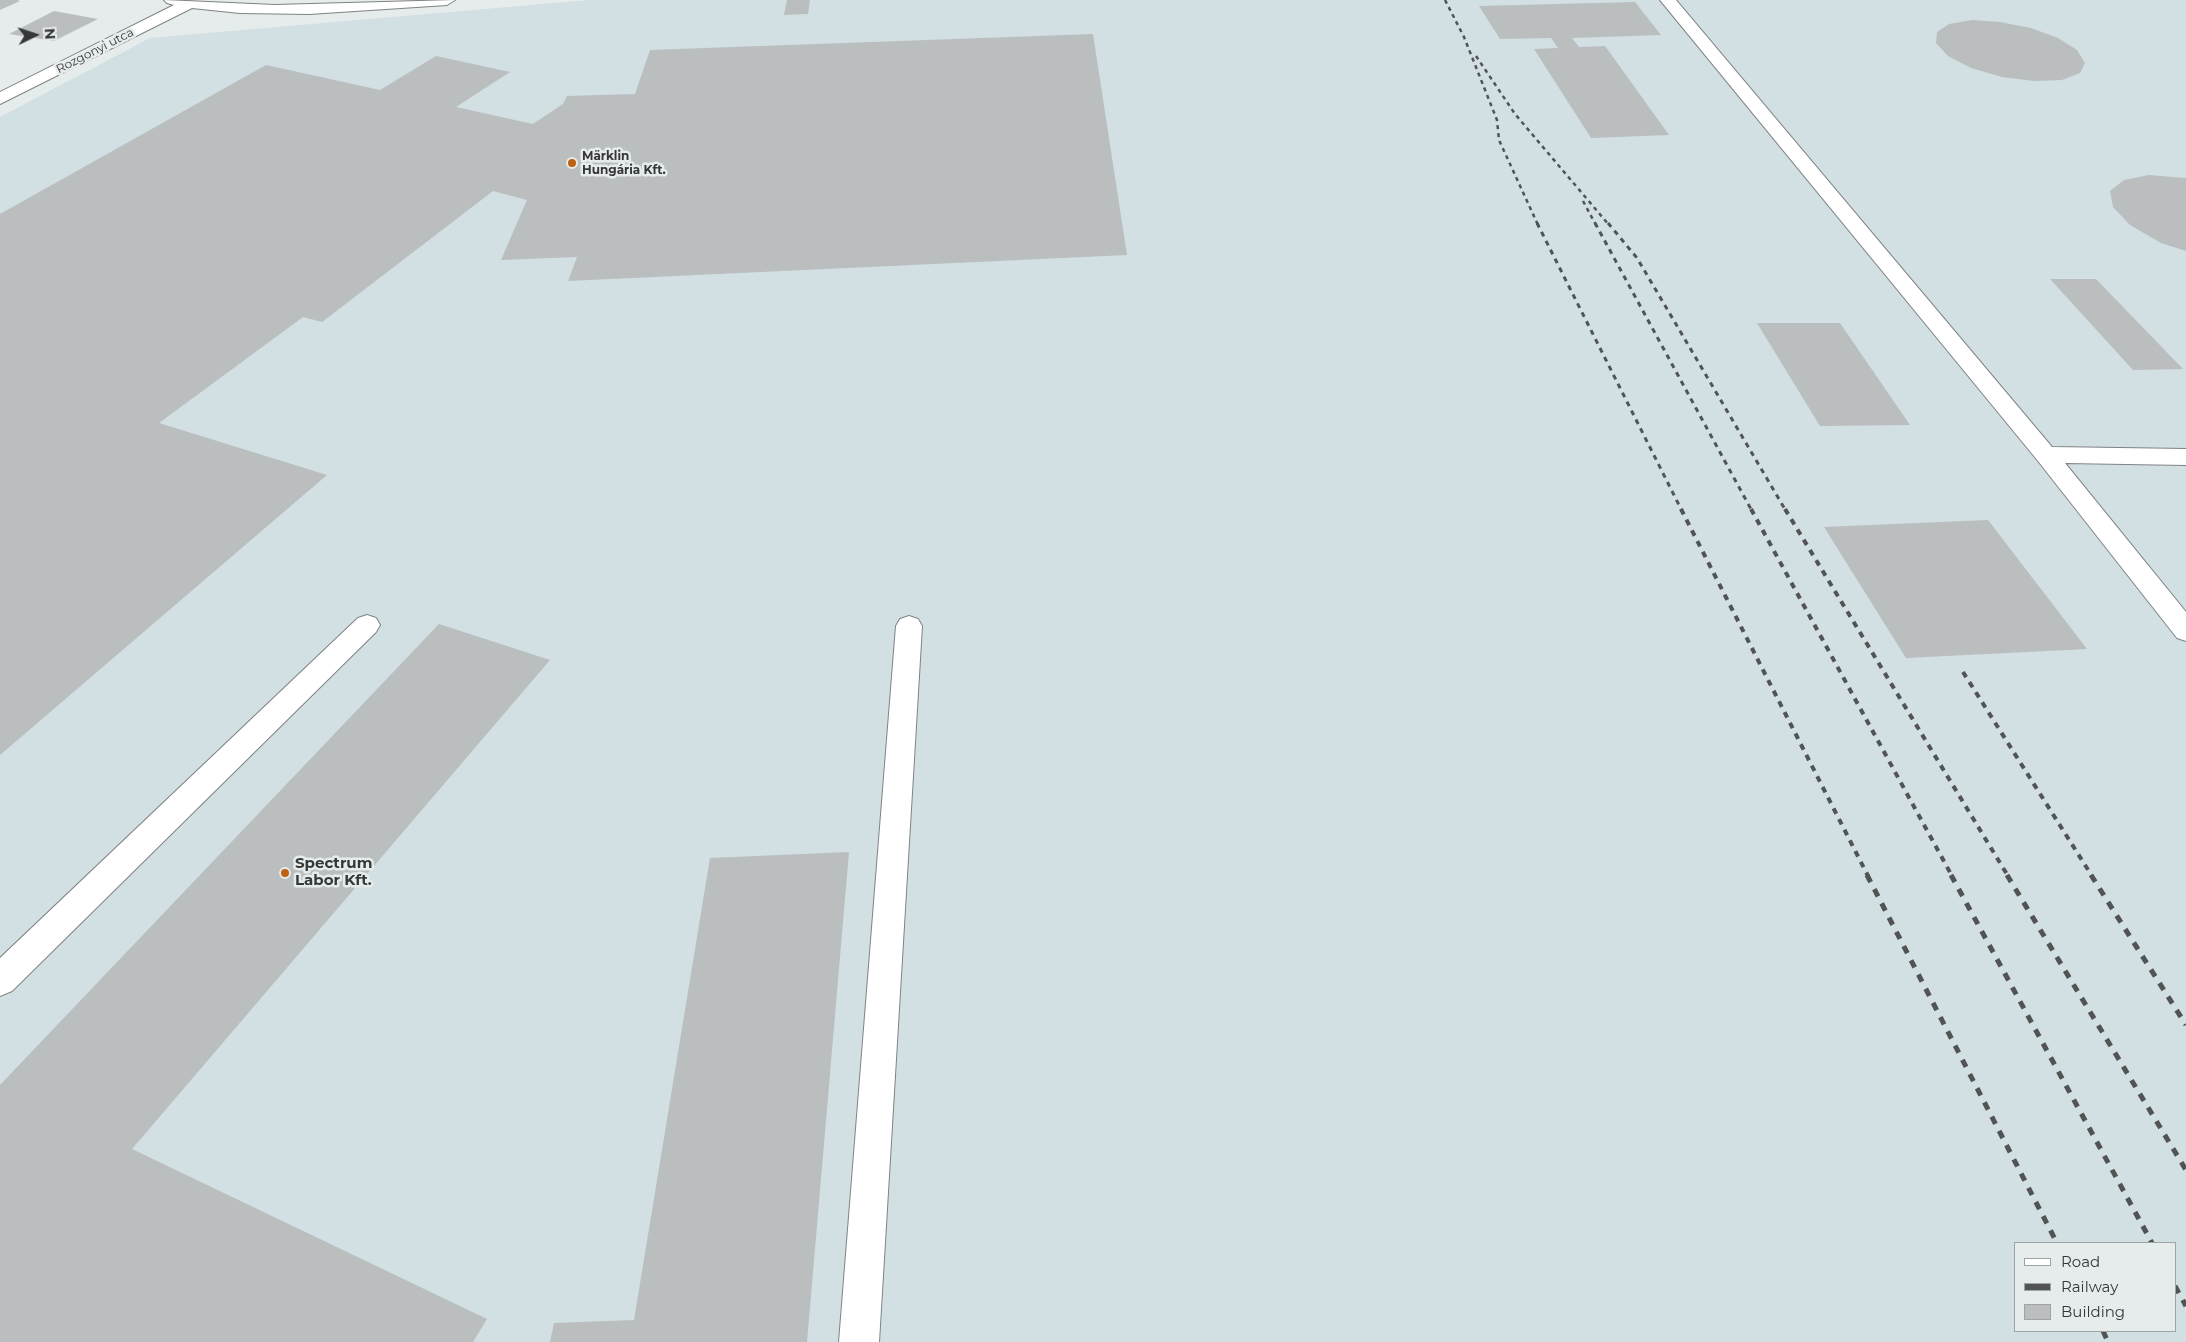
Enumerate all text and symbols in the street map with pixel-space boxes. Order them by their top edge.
north arrow [10,10,60,60]
street label: Rozgonyi utca [54,25,136,77]
text: N [41,28,59,40]
place label: Märklin Hungária Kft. [582,149,666,177]
marker: Märklin Hungária Kft. [566,157,578,169]
place label: Spectrum Labor Kft. [295,855,372,890]
marker: Spectrum Labor Kft. [279,867,291,879]
legend [2014,1242,2176,1332]
text: Road [2061,1252,2100,1271]
text: Railway [2061,1277,2118,1296]
text: Building [2061,1302,2125,1321]

